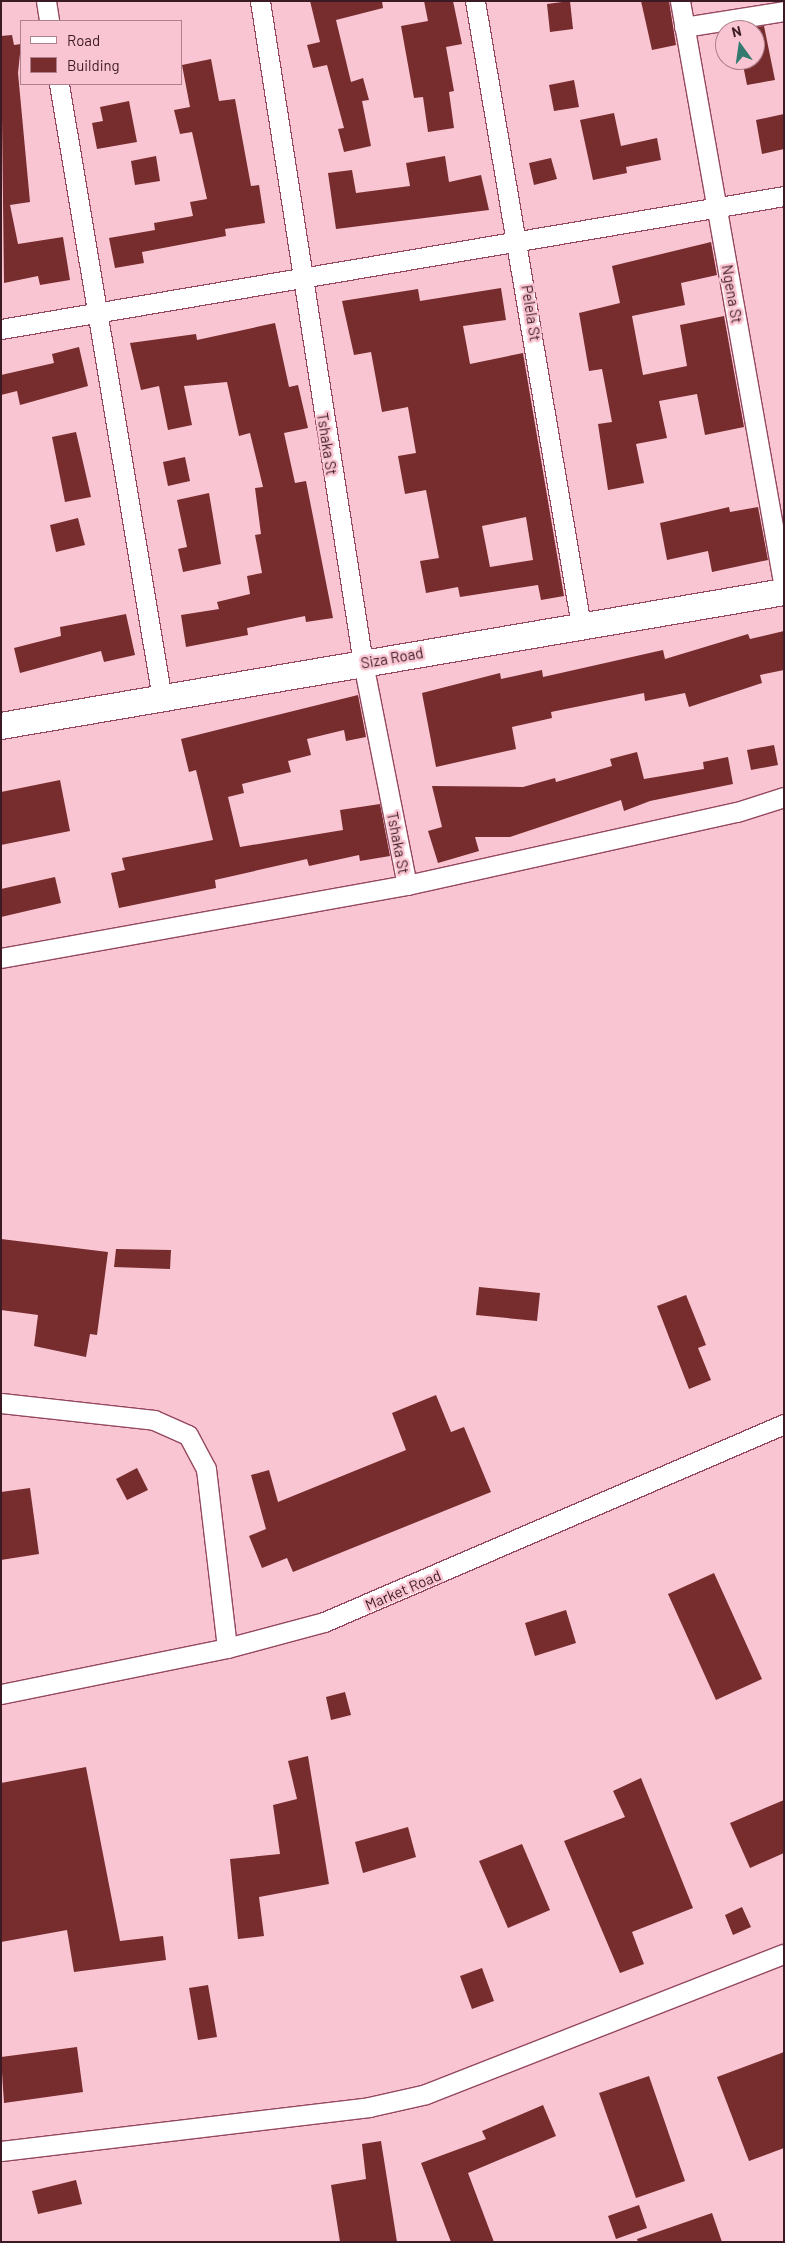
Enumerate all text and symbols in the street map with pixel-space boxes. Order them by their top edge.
legend [20,20,182,85]
north arrow [715,20,765,70]
text: N [730,22,743,40]
text: Road [67,31,100,49]
text: Building [67,56,120,74]
street label: Ngena St [718,263,746,325]
street label: Pelela St [518,284,544,342]
street label: Tshaka St [313,411,341,477]
street label: Siza Road [359,644,425,672]
street label: Tshaka St [383,810,413,876]
street label: Market Road [362,1566,444,1614]

